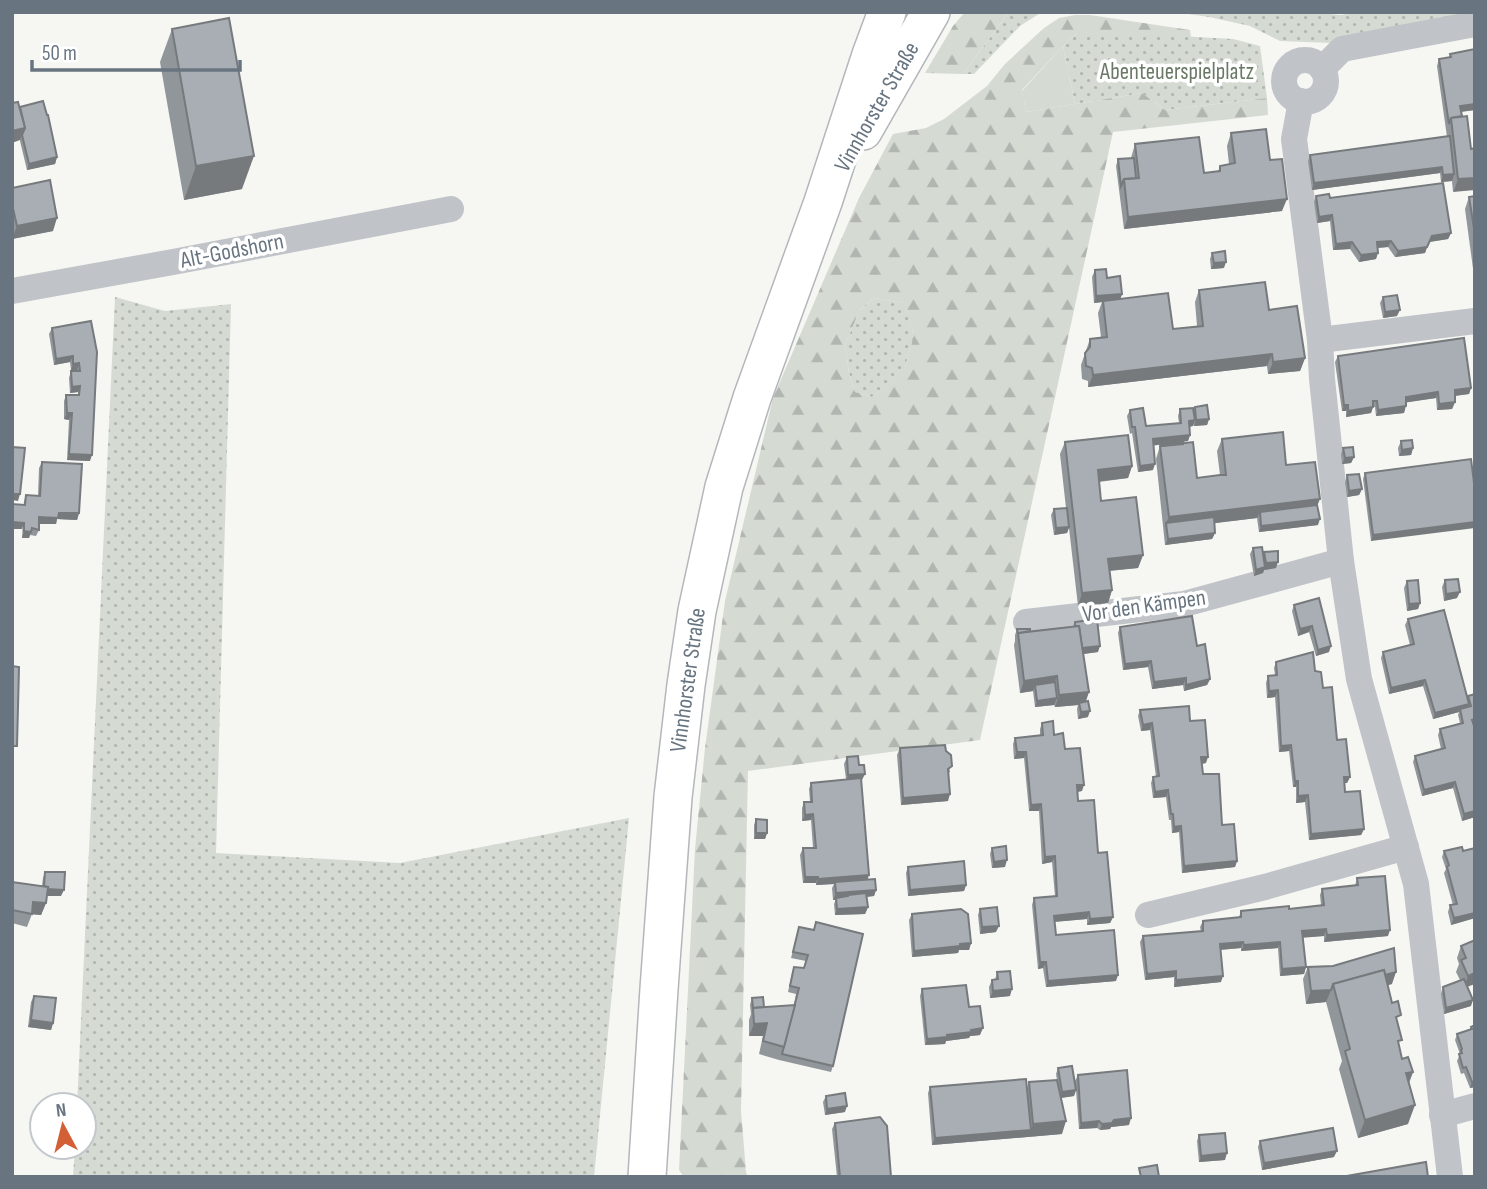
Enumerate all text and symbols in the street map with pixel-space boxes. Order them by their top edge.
scale bar [32,28,240,72]
street label: Vinnhorster Straße [829,37,925,177]
text: 50 m [42,41,77,66]
park label: Abenteuerspielplatz [1099,58,1254,86]
street label: Alt-Godshorn [177,227,286,275]
street label: Vor den Kämpen [1081,583,1207,629]
street label: Vinnhorster Straße [664,606,712,754]
north arrow [28,1091,98,1161]
text: N [55,1099,68,1123]

